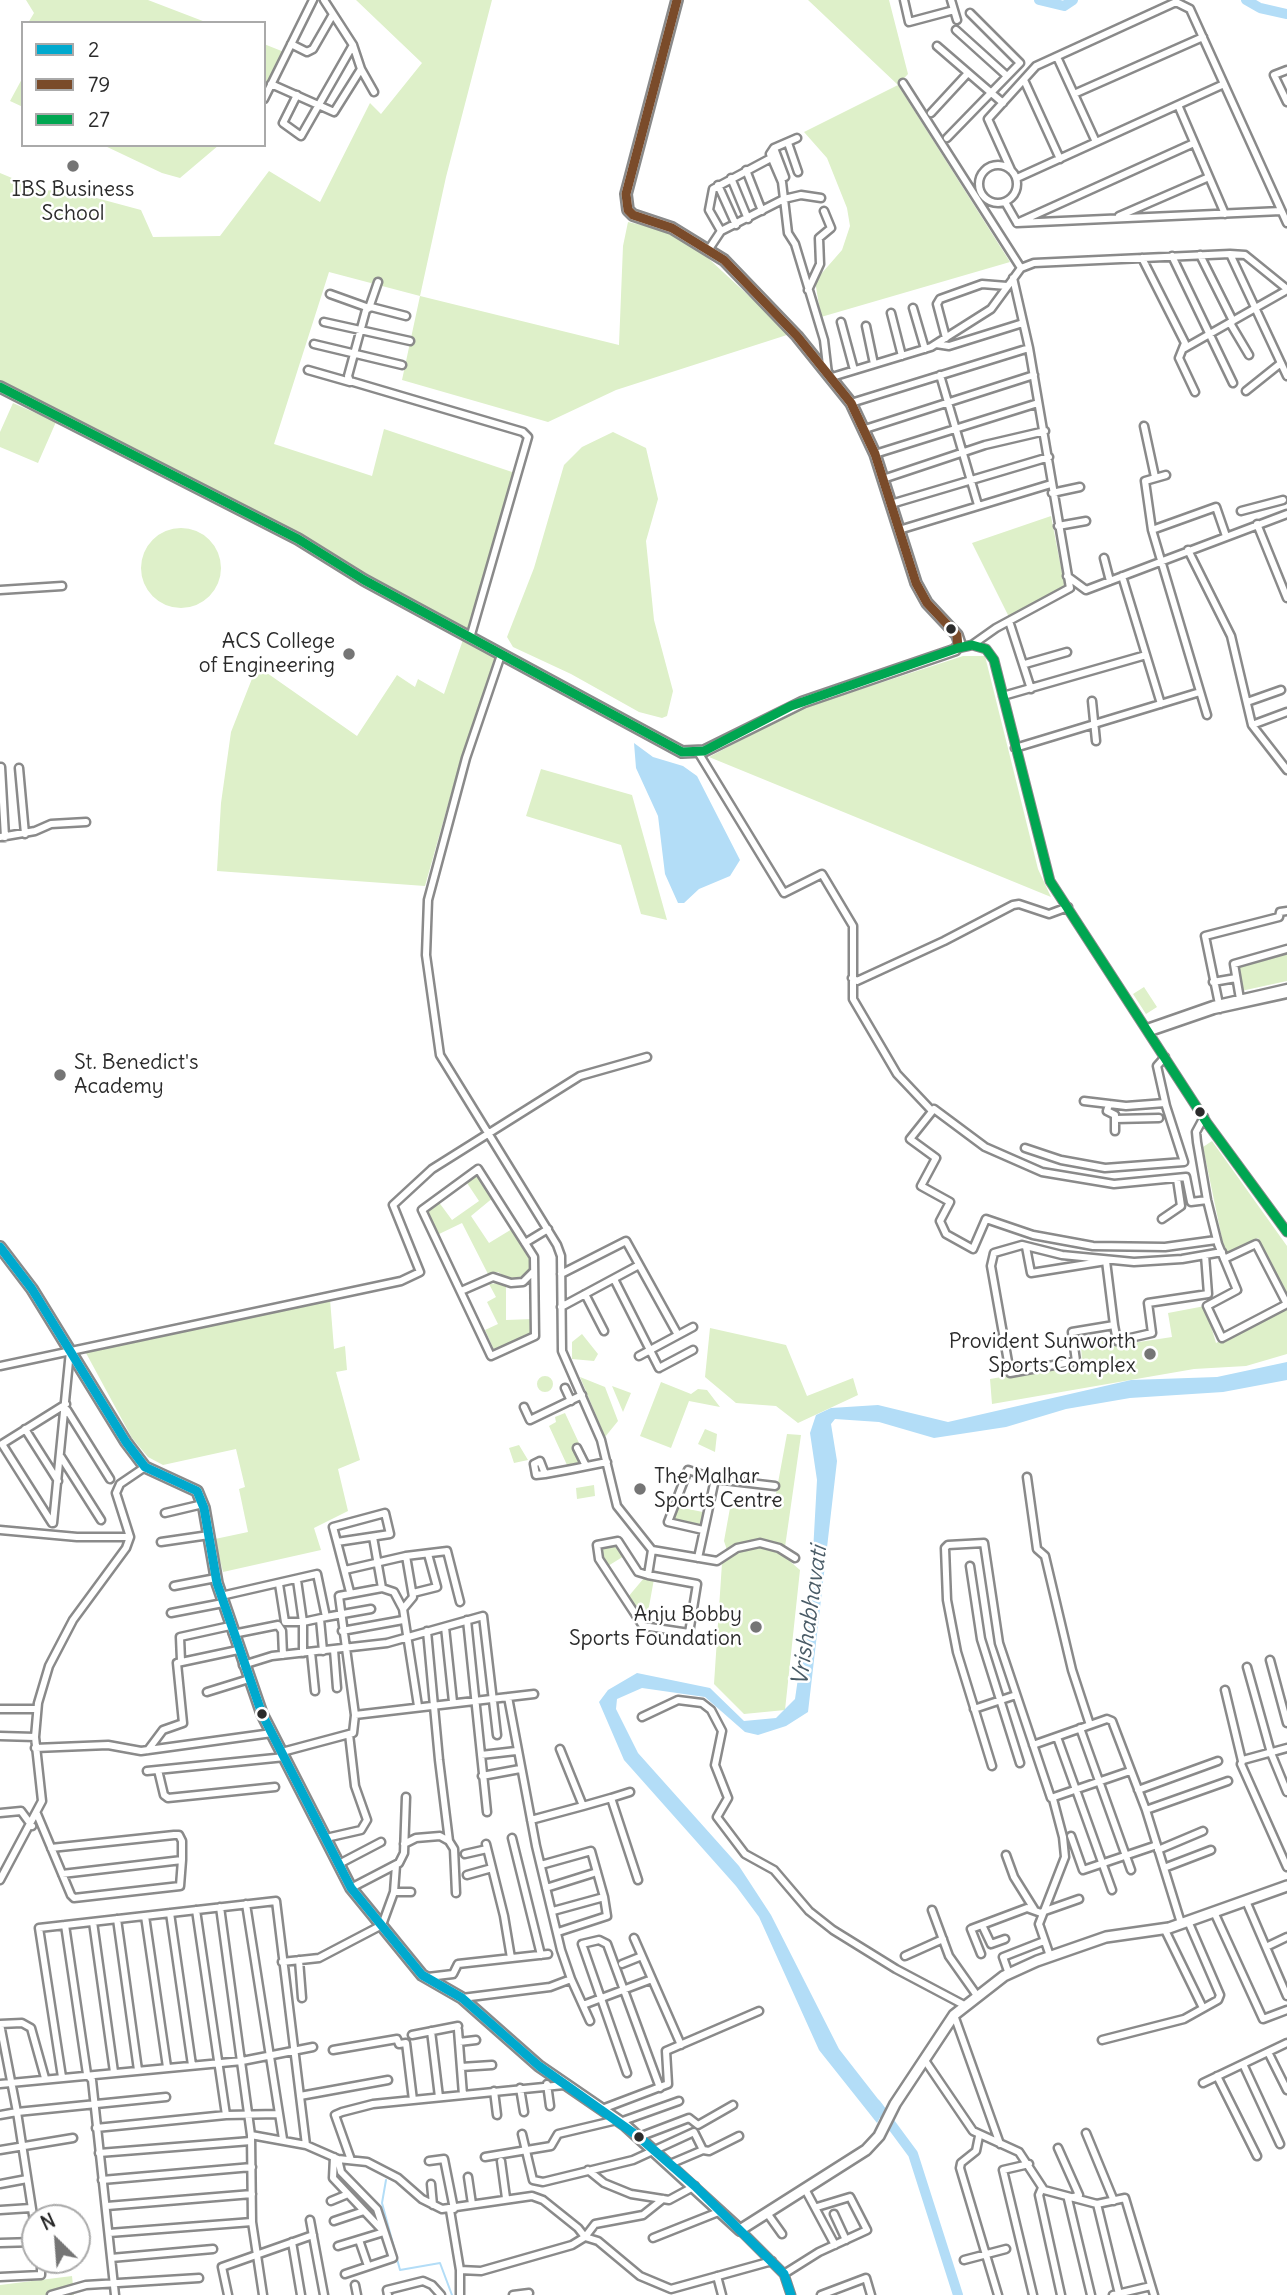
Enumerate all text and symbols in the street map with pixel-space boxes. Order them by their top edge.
legend [21,21,266,147]
text: 2 [88,36,100,63]
text: 79 [88,71,110,98]
text: 27 [88,106,110,133]
marker: IBS Business School [65,158,81,174]
place label: IBS Business School [12,177,134,227]
unlabelled marker [944,622,958,636]
place label: ACS College of Engineering [199,629,335,679]
marker: ACS College of Engineering [341,646,357,662]
place label: St. Benedict's Academy [74,1050,199,1100]
marker: St. Benedict's Academy [52,1067,68,1083]
unlabelled marker [1193,1105,1207,1119]
place label: Provident Sunworth Sports Complex [949,1329,1136,1379]
marker: Provident Sunworth Sports Complex [1142,1346,1158,1362]
place label: The Malhar Sports Centre [654,1464,783,1514]
marker: The Malhar Sports Centre [632,1481,648,1497]
water label: Vrishabhavati [787,1544,833,1688]
place label: Anju Bobby Sports Foundation [569,1602,742,1652]
marker: Anju Bobby Sports Foundation [748,1619,764,1635]
unlabelled marker [255,1707,269,1721]
unlabelled marker [632,2130,646,2144]
north arrow [21,2204,91,2274]
text: N [37,2208,59,2235]

